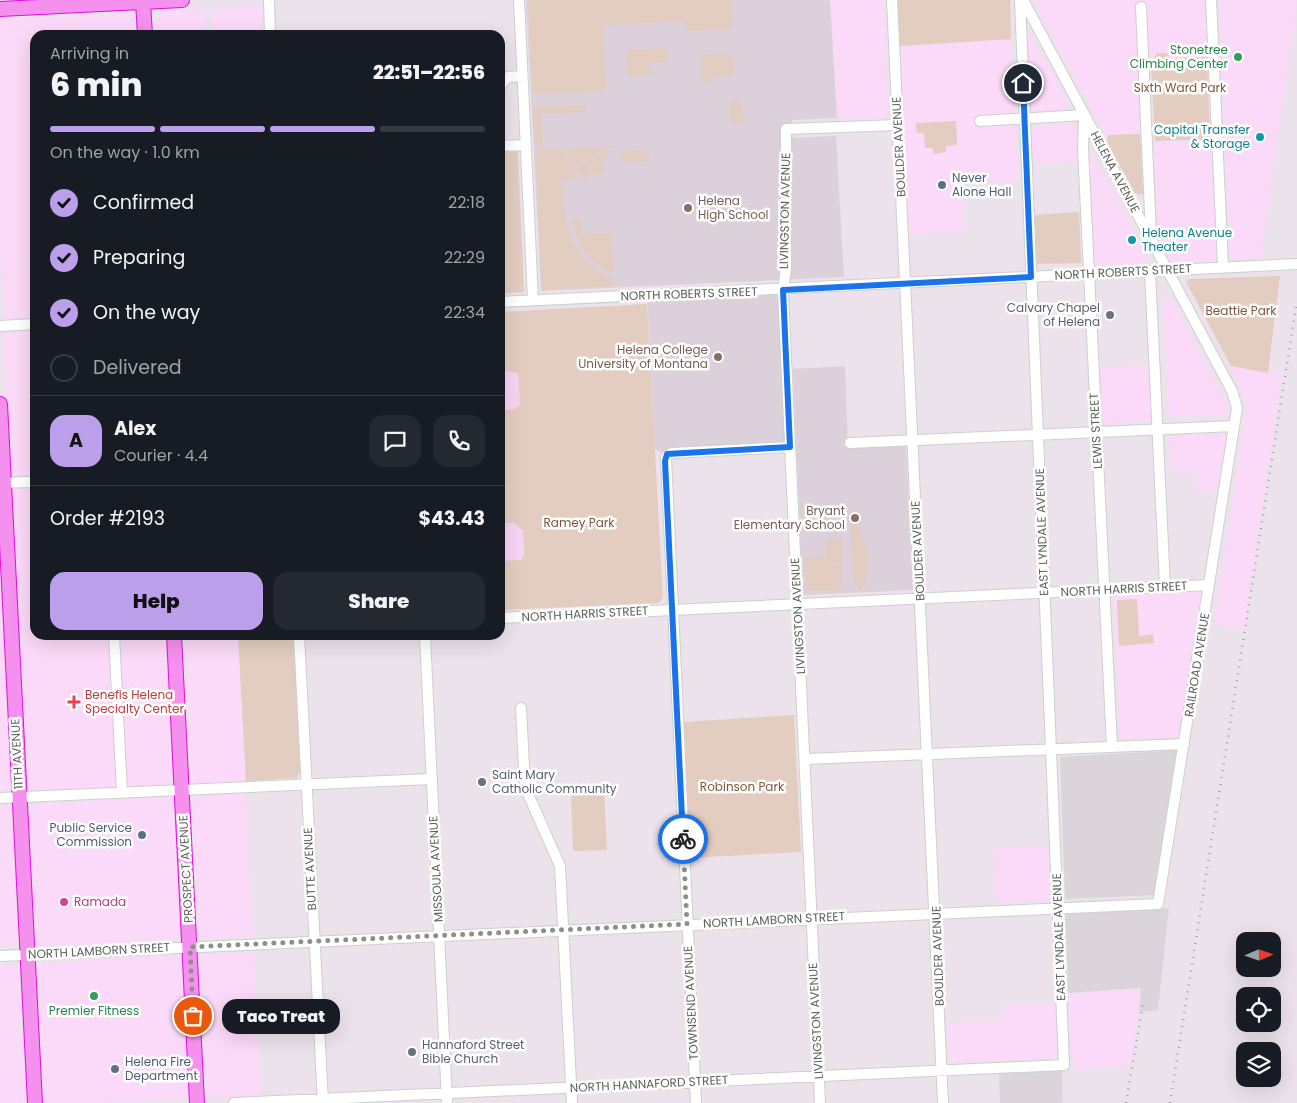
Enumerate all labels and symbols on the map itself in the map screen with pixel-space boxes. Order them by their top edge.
place label: Stonetree Climbing Center [1130,41,1229,72]
marker: Stonetree Climbing Center [1232,51,1244,63]
pin [1002,62,1044,104]
park label: Sixth Ward Park [1134,79,1227,96]
street label: BOULDER AVENUE [887,97,910,198]
place label: Capital Transfer & Storage [1154,121,1251,152]
street label: HELENA AVENUE [1087,128,1144,216]
marker: Capital Transfer & Storage [1254,131,1266,143]
street label: LIVINGSTON AVENUE [775,153,794,269]
place label: Never Alone Hall [952,169,1011,200]
marker: Never Alone Hall [936,179,948,191]
place label: Helena High School [698,192,769,223]
marker: Helena High School [682,202,694,214]
place label: Helena Avenue Theater [1142,224,1232,255]
marker: Helena Avenue Theater [1126,234,1138,246]
street label: NORTH ROBERTS STREET [1054,259,1192,284]
street label: NORTH ROBERTS STREET [620,283,758,304]
place label: Calvary Chapel of Helena [1007,299,1100,330]
park label: Beattie Park [1206,302,1277,319]
marker: Calvary Chapel of Helena [1104,309,1116,321]
place label: Helena College University of Montana [578,341,708,372]
marker: Helena College University of Montana [712,351,724,363]
street label: LEWIS STREET [1085,392,1106,469]
street label: EAST LYNDALE AVENUE [1031,468,1052,596]
street label: BOULDER AVENUE [906,501,929,602]
place label: Bryant Elementary School [734,502,845,533]
marker: Bryant Elementary School [849,512,861,524]
park label: Ramey Park [544,514,615,531]
street label: LIVINGSTON AVENUE [786,557,809,675]
street label: NORTH HARRIS STREET [1060,577,1188,600]
street label: NORTH HARRIS STREET [521,602,649,625]
street label: RAILROAD AVENUE [1180,612,1213,718]
place label: Benefis Helena Specialty Center [85,686,184,717]
marker: Benefis Helena Specialty Center [67,695,81,709]
street label: 11TH AVENUE [6,718,27,790]
place label: Saint Mary Catholic Community [492,766,617,797]
marker: Saint Mary Catholic Community [476,776,488,788]
park label: Robinson Park [700,778,785,795]
courier [658,814,708,864]
street label: PROSPECT AVENUE [174,815,197,923]
street label: MISSOULA AVENUE [424,815,447,923]
place label: Public Service Commission [49,819,132,850]
street label: BUTTE AVENUE [299,827,320,911]
marker: Public Service Commission [136,829,148,841]
street label: EAST LYNDALE AVENUE [1048,873,1069,1001]
place label: Ramada [74,893,126,910]
marker: Ramada [58,896,70,908]
street label: BOULDER AVENUE [927,906,948,1006]
street label: NORTH LAMBORN STREET [703,907,846,932]
north arrow [1236,932,1281,978]
street label: NORTH LAMBORN STREET [28,938,171,963]
street label: TOWNSEND AVENUE [679,945,702,1061]
street label: LIVINGSTON AVENUE [804,962,827,1080]
marker: Premier Fitness [88,990,100,1002]
pin [172,995,214,1037]
callout: Taco Treat [223,998,340,1034]
place label: Premier Fitness [49,1002,139,1019]
place label: Hannaford Street Bible Church [422,1036,524,1067]
marker: Hannaford Street Bible Church [406,1046,418,1058]
place label: Helena Fire Department [125,1053,198,1084]
marker: Helena Fire Department [109,1063,121,1075]
street label: NORTH HANNAFORD STREET [569,1071,729,1096]

